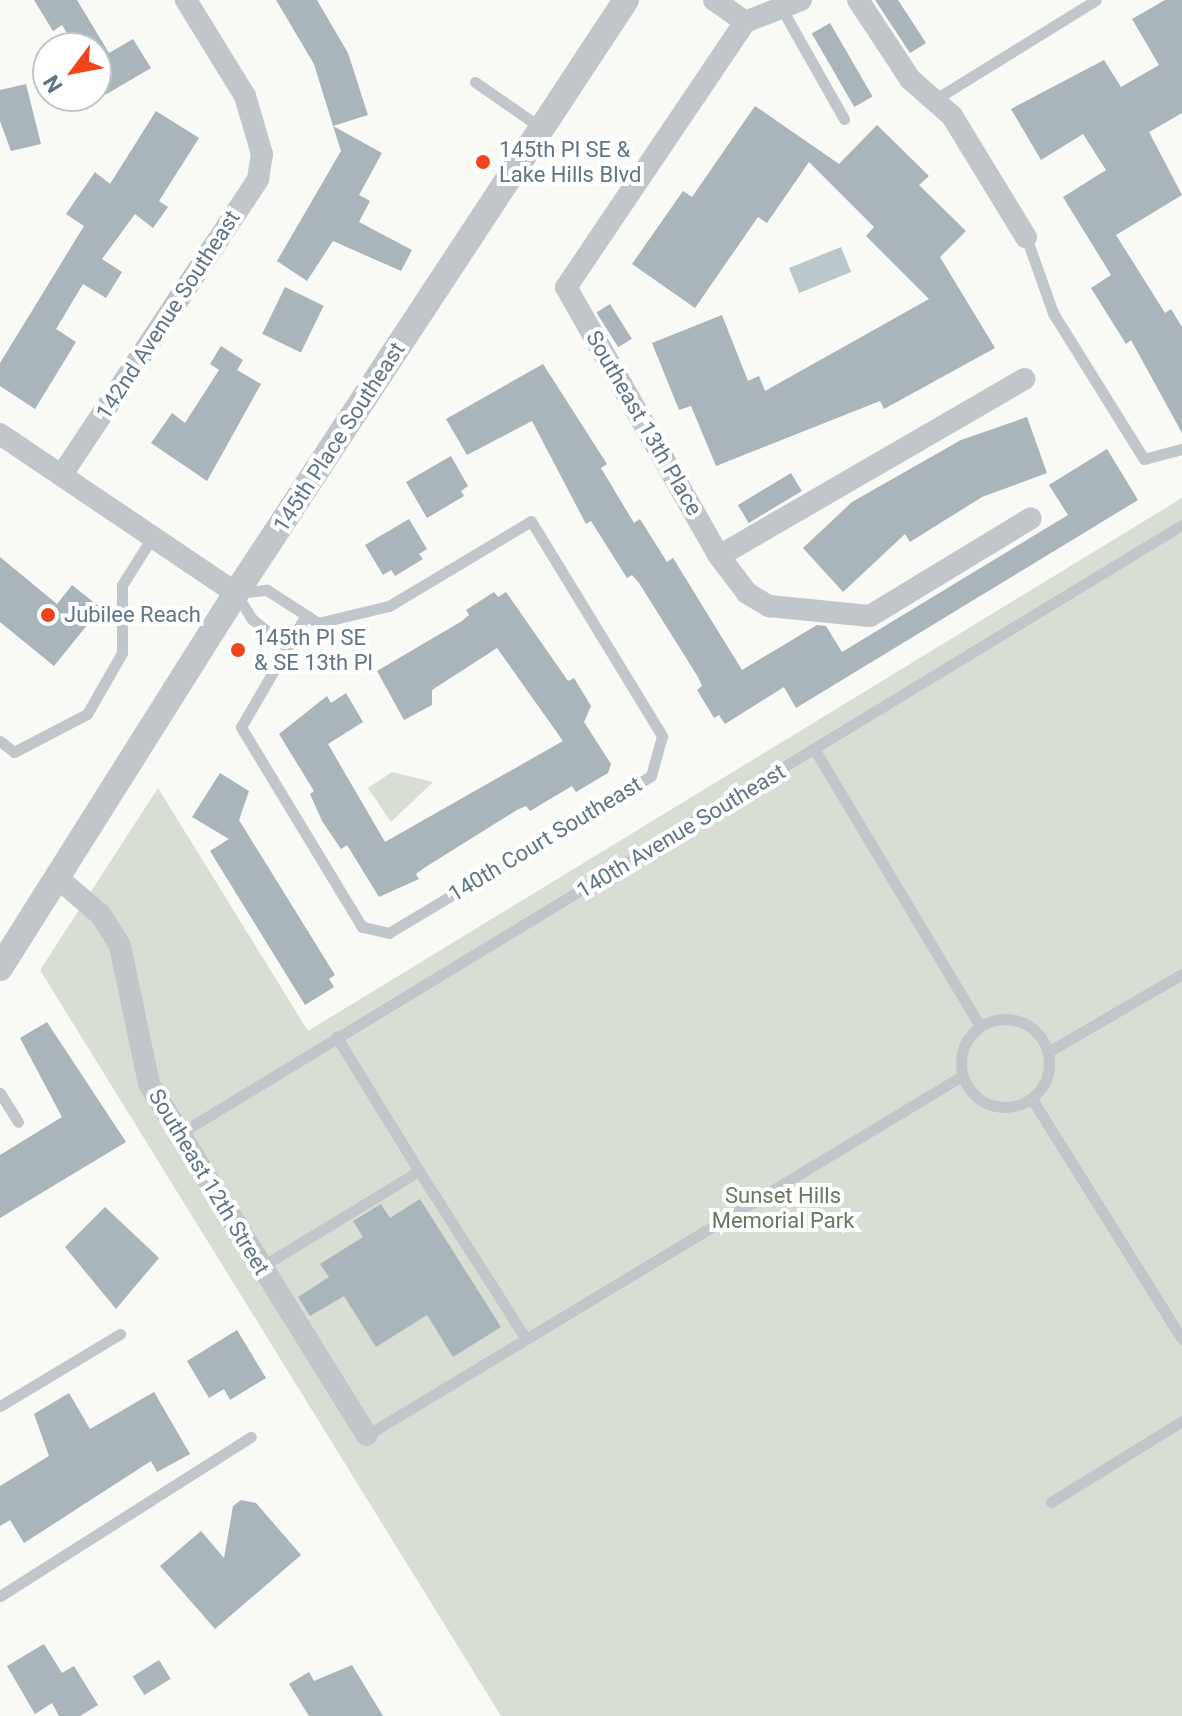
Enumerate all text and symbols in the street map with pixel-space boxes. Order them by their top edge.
north arrow [32,32,112,112]
text: N [38,71,68,97]
place label: 145th Pl SE & Lake Hills Blvd [499,136,641,188]
marker: 145th Pl SE & Lake Hills Blvd [474,153,492,171]
street label: 142nd Avenue Southeast [91,206,245,424]
street label: Southeast 13th Place [580,326,708,520]
street label: 145th Place Southeast [268,337,410,537]
place label: Jubilee Reach [64,602,201,628]
marker: Jubilee Reach [39,606,57,624]
place label: 145th Pl SE & SE 13th Pl [254,624,373,676]
marker: 145th Pl SE & SE 13th Pl [229,641,247,659]
street label: 140th Avenue Southeast [572,758,790,904]
street label: 140th Court Southeast [444,771,646,907]
street label: Southeast 12th Street [143,1084,275,1280]
park label: Sunset Hills Memorial Park [712,1182,854,1234]

